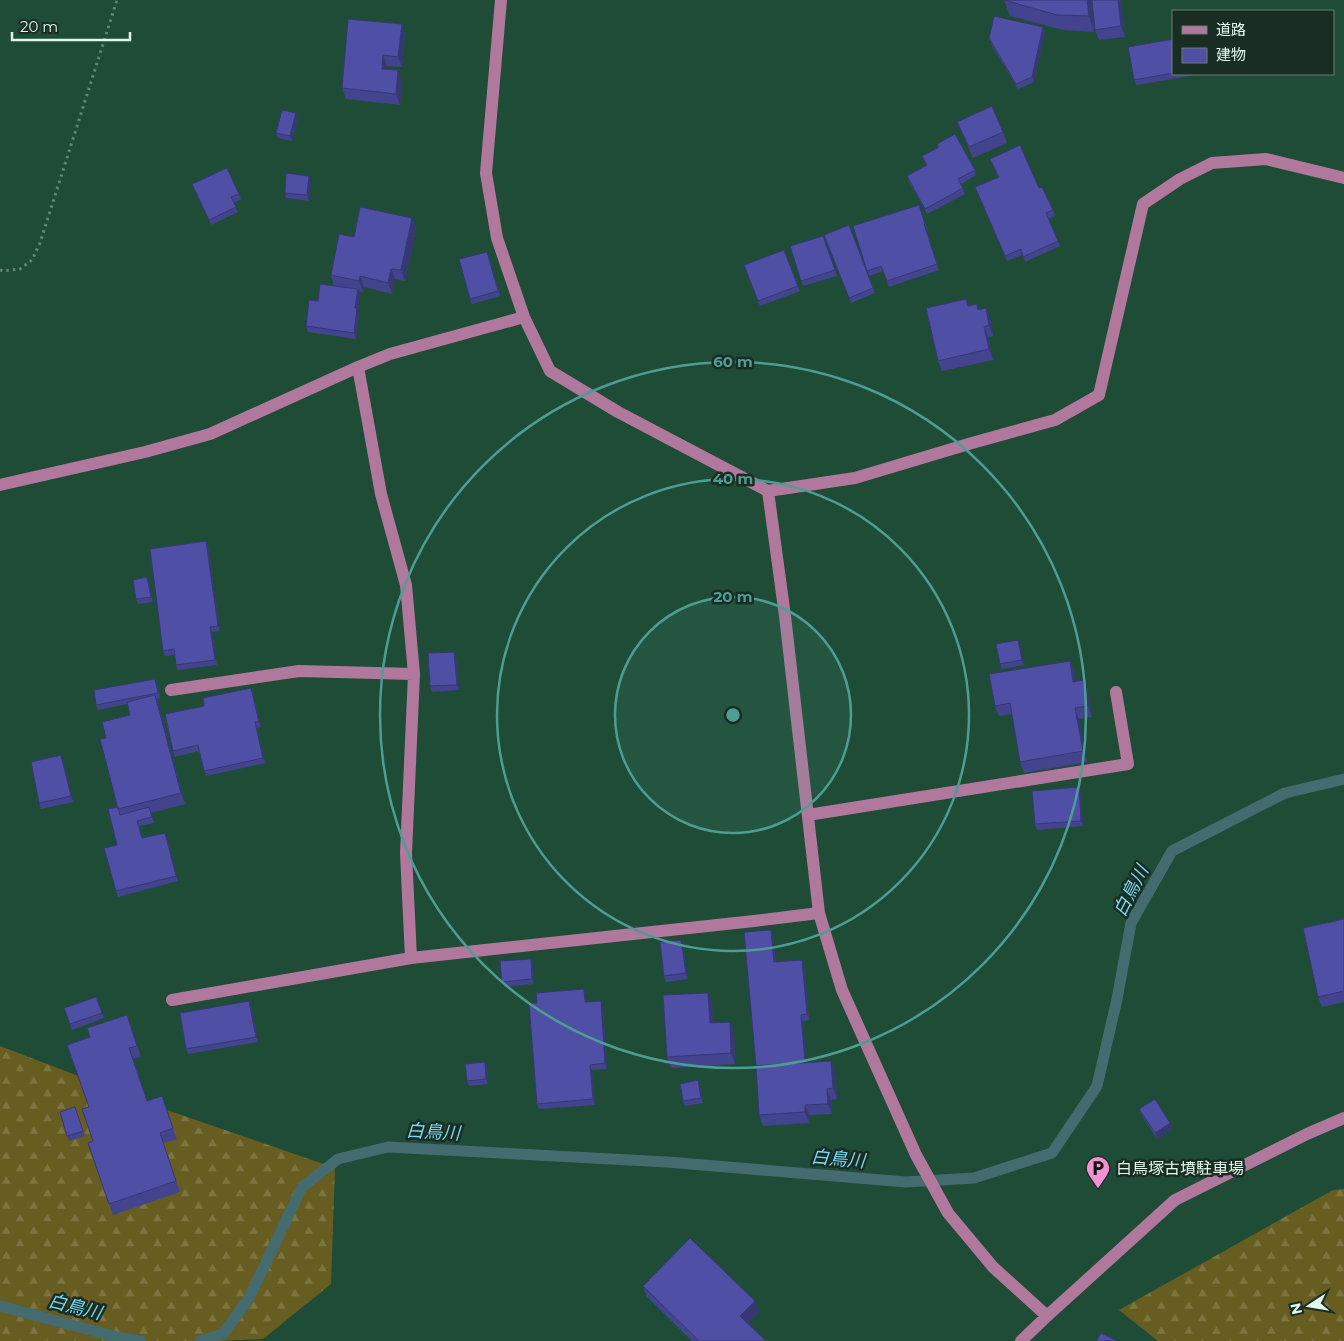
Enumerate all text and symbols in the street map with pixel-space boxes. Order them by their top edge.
scale bar [12,10,130,42]
legend [1172,10,1334,75]
text: 20 m [20,17,58,36]
text: 道路 [1216,20,1246,39]
text: 建物 [1216,45,1246,64]
text: 60 m [713,352,753,371]
text: 40 m [713,469,753,488]
text: 20 m [713,587,753,606]
centre of rings [724,706,742,724]
water label: 白鳥川 [1109,860,1154,920]
water label: 白鳥川 [405,1120,463,1145]
water label: 白鳥川 [810,1146,868,1172]
parking icon: 白鳥塚古墳駐車場 [1085,1155,1111,1189]
place label: 白鳥塚古墳駐車場 [1116,1159,1244,1178]
north arrow [1284,1281,1334,1331]
water label: 白鳥川 [46,1290,106,1325]
text: N [1286,1301,1306,1316]

